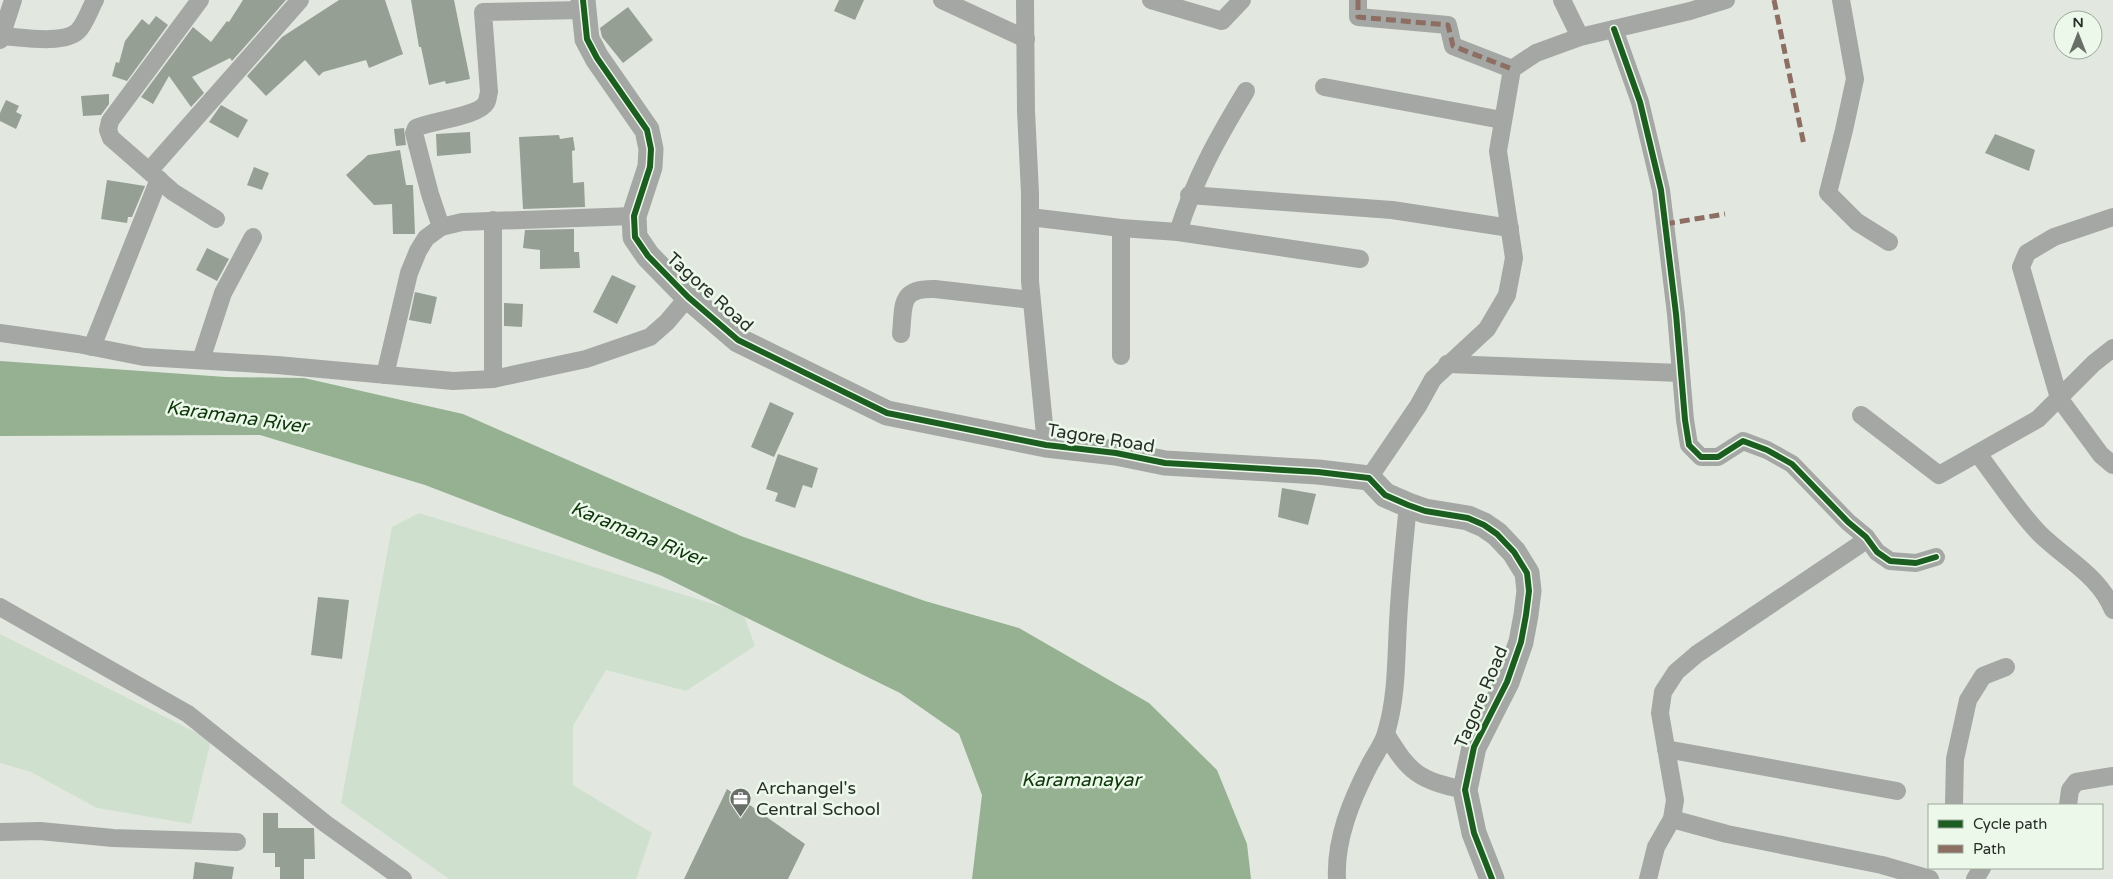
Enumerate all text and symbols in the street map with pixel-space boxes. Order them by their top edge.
north arrow [2053,10,2103,60]
text: N [2072,14,2084,31]
street label: Tagore Road [662,247,758,337]
water label: Karamana River [165,396,312,438]
street label: Tagore Road [1046,419,1156,457]
water label: Karamana River [568,497,711,572]
street label: Tagore Road [1450,643,1512,751]
water label: Karamanayar [1021,769,1144,791]
place label: Archangel's Central School [756,777,880,820]
office icon: Archangel's Central School [728,786,752,817]
legend [1928,804,2103,869]
text: Cycle path [1973,815,2047,833]
text: Path [1973,840,2006,858]

